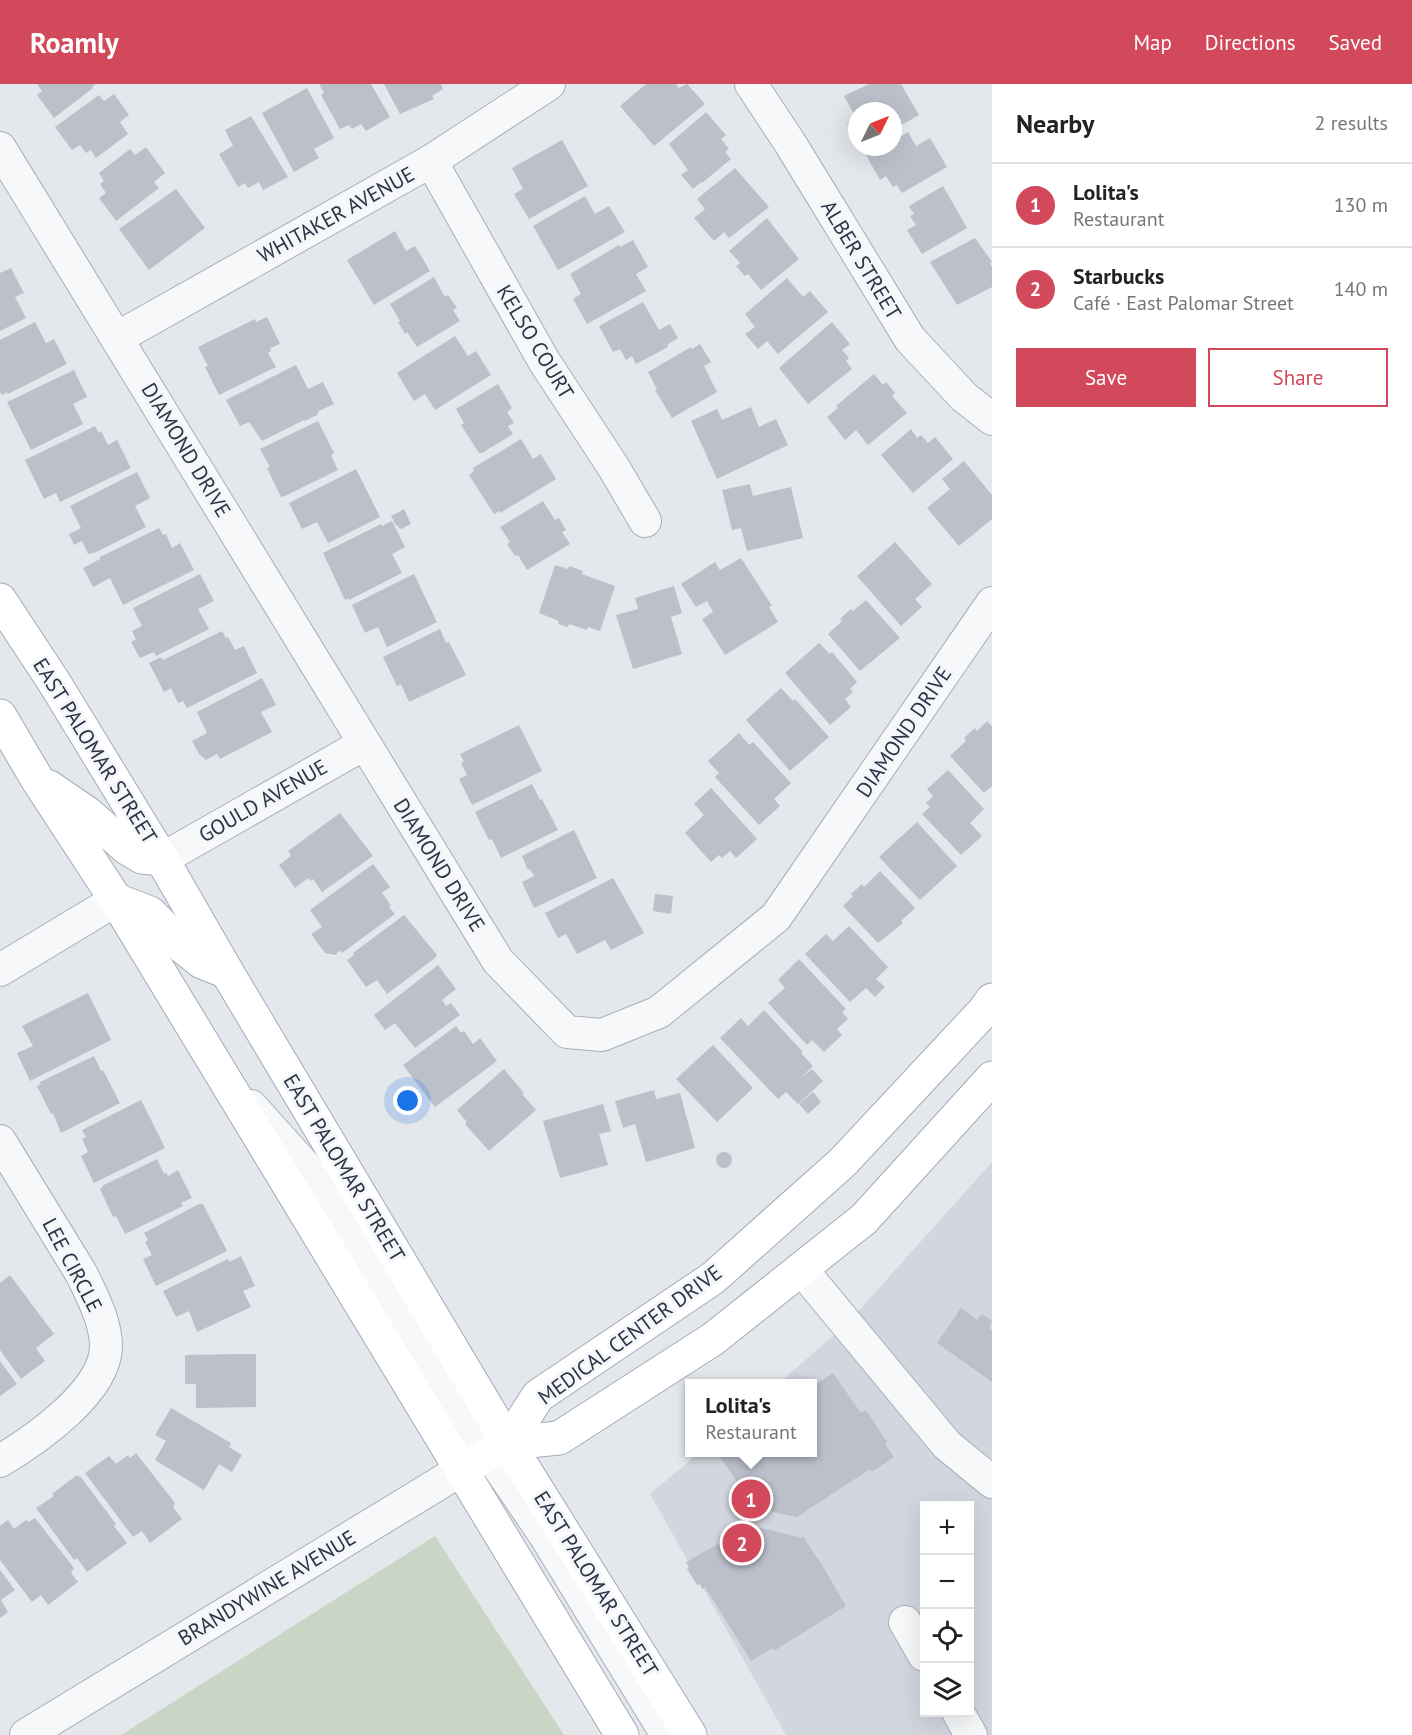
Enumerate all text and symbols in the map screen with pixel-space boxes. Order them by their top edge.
text: Roamly [30,24,119,61]
text: Map [1133,29,1172,56]
text: Directions [1205,29,1296,56]
text: Saved [1329,29,1382,56]
north arrow [848,102,902,156]
text: Nearby [1016,107,1094,140]
text: 2 results [1315,110,1388,136]
street label: WHITAKER AVENUE [253,160,419,269]
text: Lolita's [1073,178,1139,206]
text: 1 [1030,192,1041,218]
text: 130 m [1334,192,1388,218]
street label: ALBER STREET [815,195,908,325]
text: Restaurant [1073,206,1164,232]
text: Starbucks [1073,262,1164,290]
text: 2 [1030,276,1041,302]
text: 140 m [1334,276,1388,302]
street label: KELSO COURT [491,280,580,404]
text: Café · East Palomar Street [1073,290,1294,316]
button: Save [1016,348,1196,407]
button: Share [1208,348,1388,407]
street label: DIAMOND DRIVE [136,378,237,522]
street label: EAST PALOMAR STREET [27,653,164,849]
street label: DIAMOND DRIVE [850,661,957,802]
street label: GOULD AVENUE [194,753,332,848]
street label: DIAMOND DRIVE [388,793,491,936]
street label: EAST PALOMAR STREET [278,1069,411,1267]
your location [393,1086,422,1115]
street label: LEE CIRCLE [36,1213,108,1316]
street label: MEDICAL CENTER DRIVE [532,1259,727,1410]
popup [685,1379,817,1457]
text: Lolita's [705,1391,771,1419]
text: Restaurant [705,1419,797,1445]
pin: 1 [732,1476,771,1522]
street label: EAST PALOMAR STREET [528,1486,665,1682]
map controls [920,1501,974,1717]
button: + [920,1501,974,1555]
pin: 2 [722,1520,762,1566]
street label: BRANDYWINE AVENUE [173,1524,361,1651]
button: − [920,1555,974,1609]
button: locate [920,1609,974,1663]
button: layers [920,1663,974,1717]

